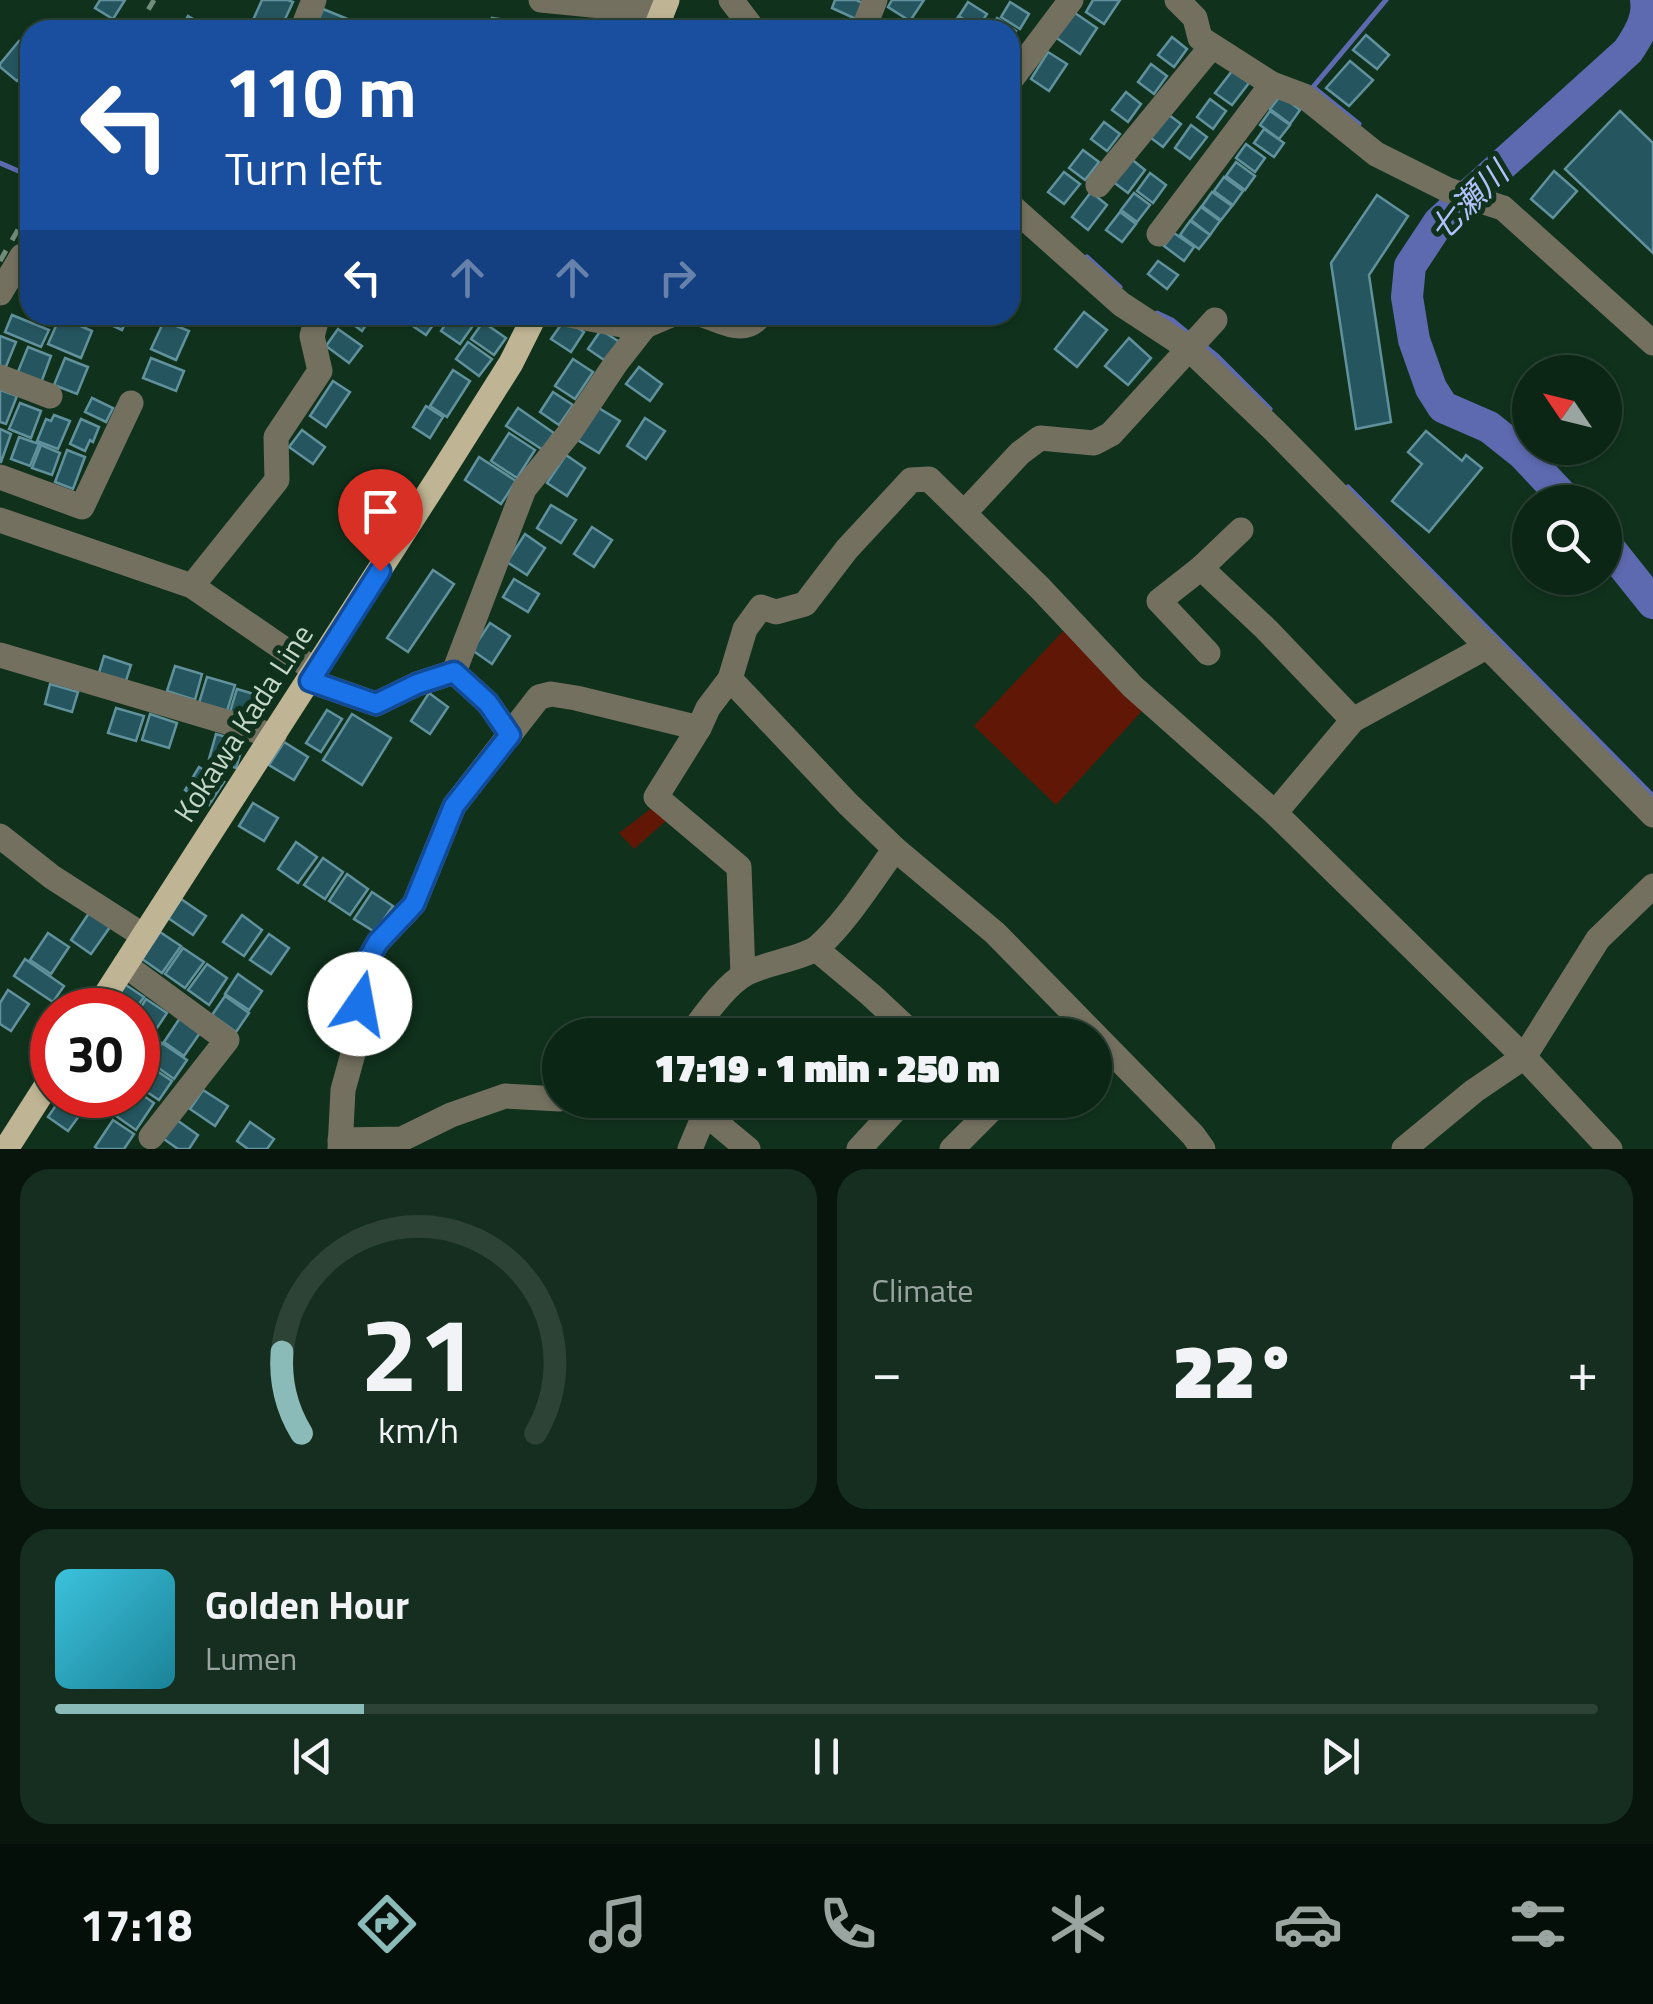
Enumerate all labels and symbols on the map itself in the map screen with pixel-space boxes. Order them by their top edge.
water label: 七瀬川 [1417,148,1521,252]
north arrow [1512,355,1622,465]
pin [338,469,423,572]
street label: Kokawa Kada Line [162,615,324,831]
position arrow [308,952,412,1056]
speed limit sign: 30 [30,988,160,1118]

